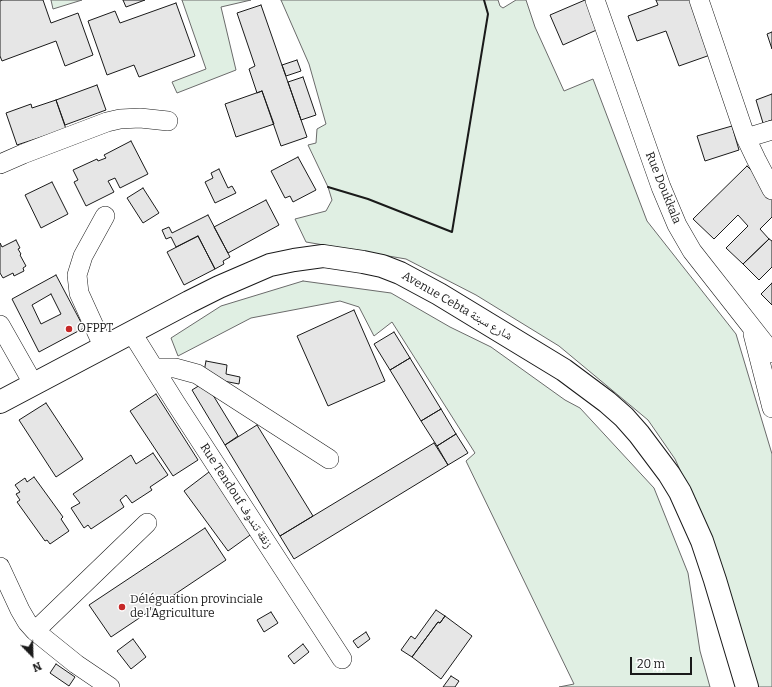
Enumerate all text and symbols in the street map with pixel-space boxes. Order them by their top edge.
street label: Rue Doukkala [642,150,684,226]
street label: Avenue Cebta شارع سبتة [399,269,515,343]
place label: OFPPT [77,322,113,336]
marker: OFPPT [64,324,74,334]
street label: Rue Tendouf زنقة تندوف [197,441,275,551]
place label: Déléguation provinciale de l'Agriculture [130,593,263,621]
marker: Déléguation provinciale de l'Agriculture [117,602,127,612]
north arrow [12,635,52,675]
scale bar [632,649,694,675]
text: 20 m [637,657,665,671]
text: N [30,659,43,674]

